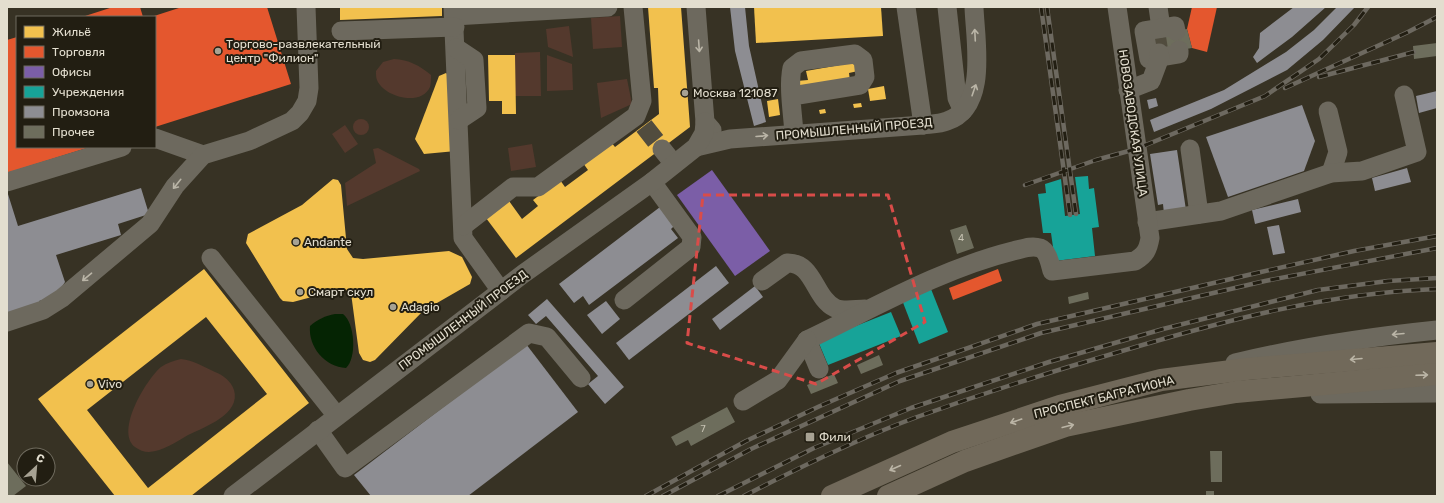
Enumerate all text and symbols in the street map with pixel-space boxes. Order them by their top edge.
legend [16,16,156,148]
text: Жильё [52,25,91,39]
one-way arrow [971,29,979,42]
place label: Торгово-развлекательный центр "Филион" [226,37,381,65]
one-way arrow [695,39,702,52]
text: Торговля [52,45,105,59]
marker: Торгово-развлекательный центр "Филион" [213,46,223,56]
street label: НОВОЗАВОДСКАЯ УЛИЦА [1116,49,1150,197]
text: Офисы [52,65,91,79]
text: Учреждения [52,85,124,99]
one-way arrow [970,85,978,97]
place label: Москва 121087 [693,86,778,100]
marker: Москва 121087 [680,88,690,98]
text: Промзона [52,105,110,119]
street label: ПРОМЫШЛЕННЫЙ ПРОЕЗД [775,115,934,143]
text: Прочее [52,125,95,139]
one-way arrow [755,133,768,140]
one-way arrow [172,179,181,190]
house number: 4 [958,232,964,244]
place label: Andante [304,235,352,249]
marker: Andante [291,237,301,247]
street label: ПРОМЫШЛЕННЫЙ ПРОЕЗД [396,267,531,373]
one-way arrow [81,272,92,281]
place label: Смарт скул [308,285,373,299]
marker: Смарт скул [295,287,305,297]
place label: Adagio [401,300,440,314]
marker: Adagio [388,302,398,312]
one-way arrow [1392,330,1405,338]
one-way arrow [1350,355,1363,363]
one-way arrow [1415,371,1428,379]
street label: ПРОСПЕКТ БАГРАТИОНА [1032,373,1176,421]
place label: Vivo [98,377,122,391]
marker: Vivo [85,379,95,389]
one-way arrow [1009,418,1022,425]
one-way arrow [1061,421,1074,429]
house number: 7 [700,423,706,435]
place label: Фили [819,430,851,444]
marker: Фили [804,431,816,443]
north arrow [16,447,56,487]
text: С [34,451,47,466]
one-way arrow [889,465,901,472]

